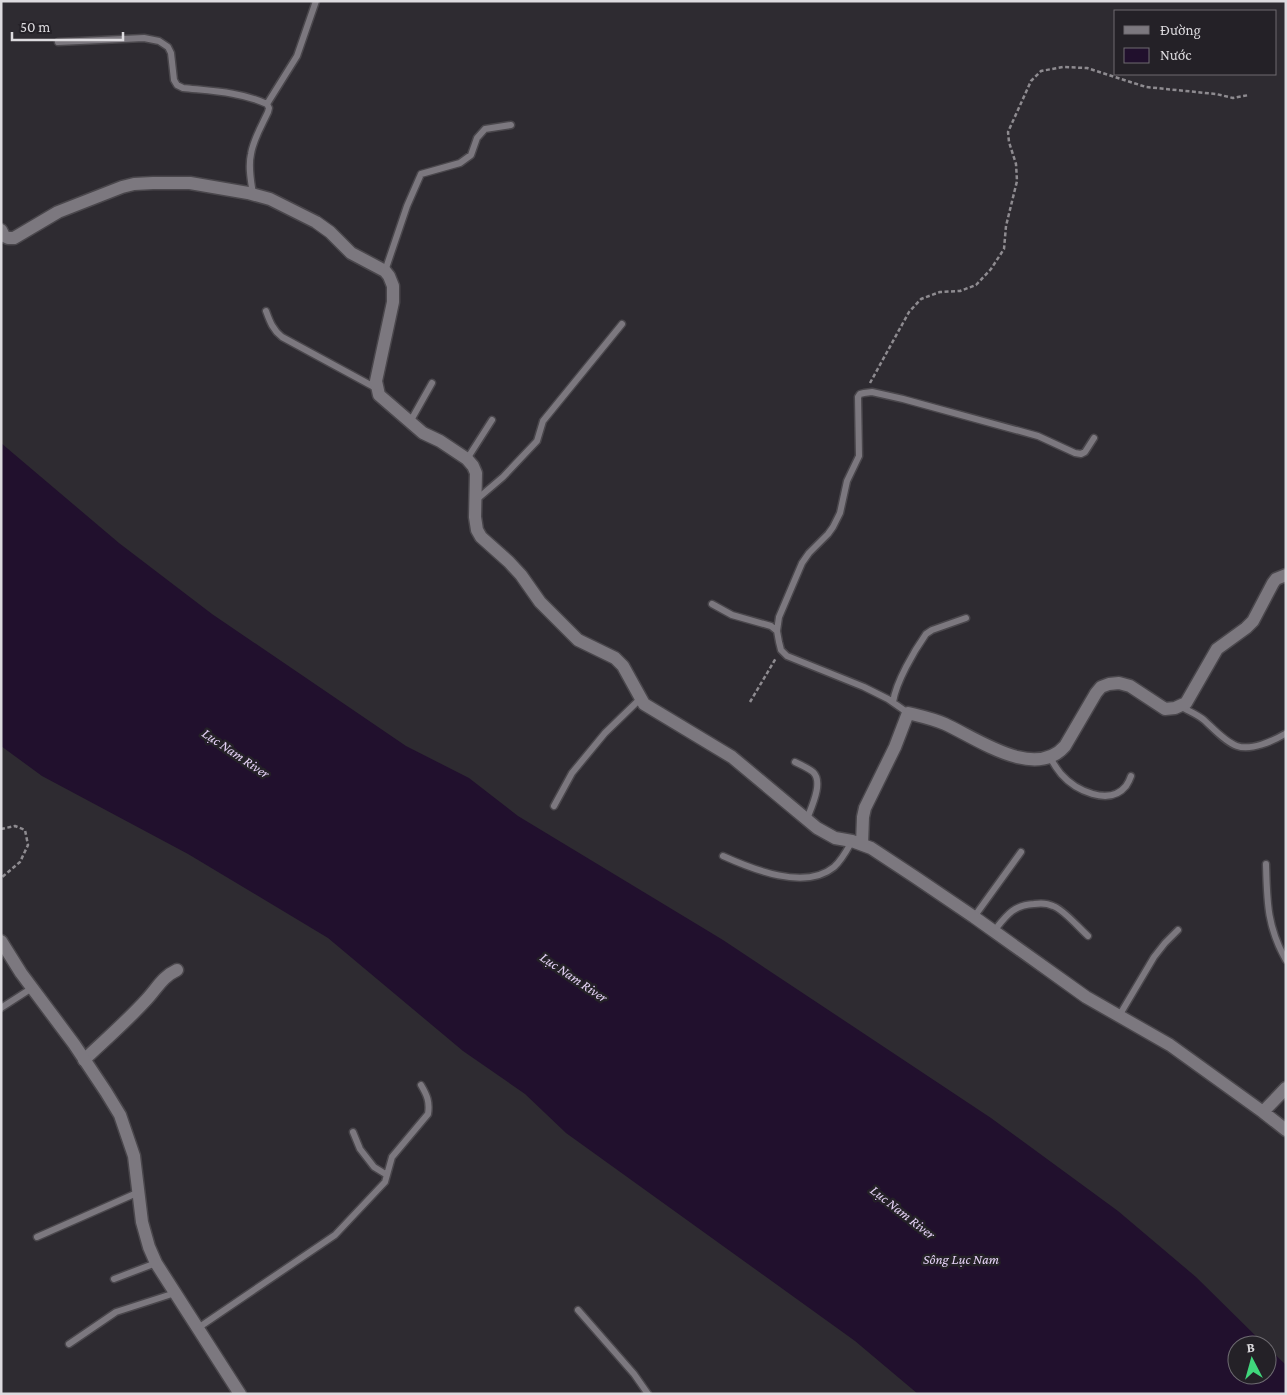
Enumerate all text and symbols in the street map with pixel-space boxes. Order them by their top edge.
scale bar [12,10,124,42]
legend [1114,10,1277,75]
text: 50 m [20,19,50,35]
text: Đường [1160,22,1201,39]
text: Nước [1160,47,1192,63]
water label: Lục Nam River [199,725,274,782]
water label: Lục Nam River [537,949,612,1006]
water label: Lục Nam River [868,1182,939,1243]
water label: Sông Lục Nam [923,1251,999,1267]
north arrow [1227,1335,1277,1385]
text: B [1246,1339,1256,1355]

